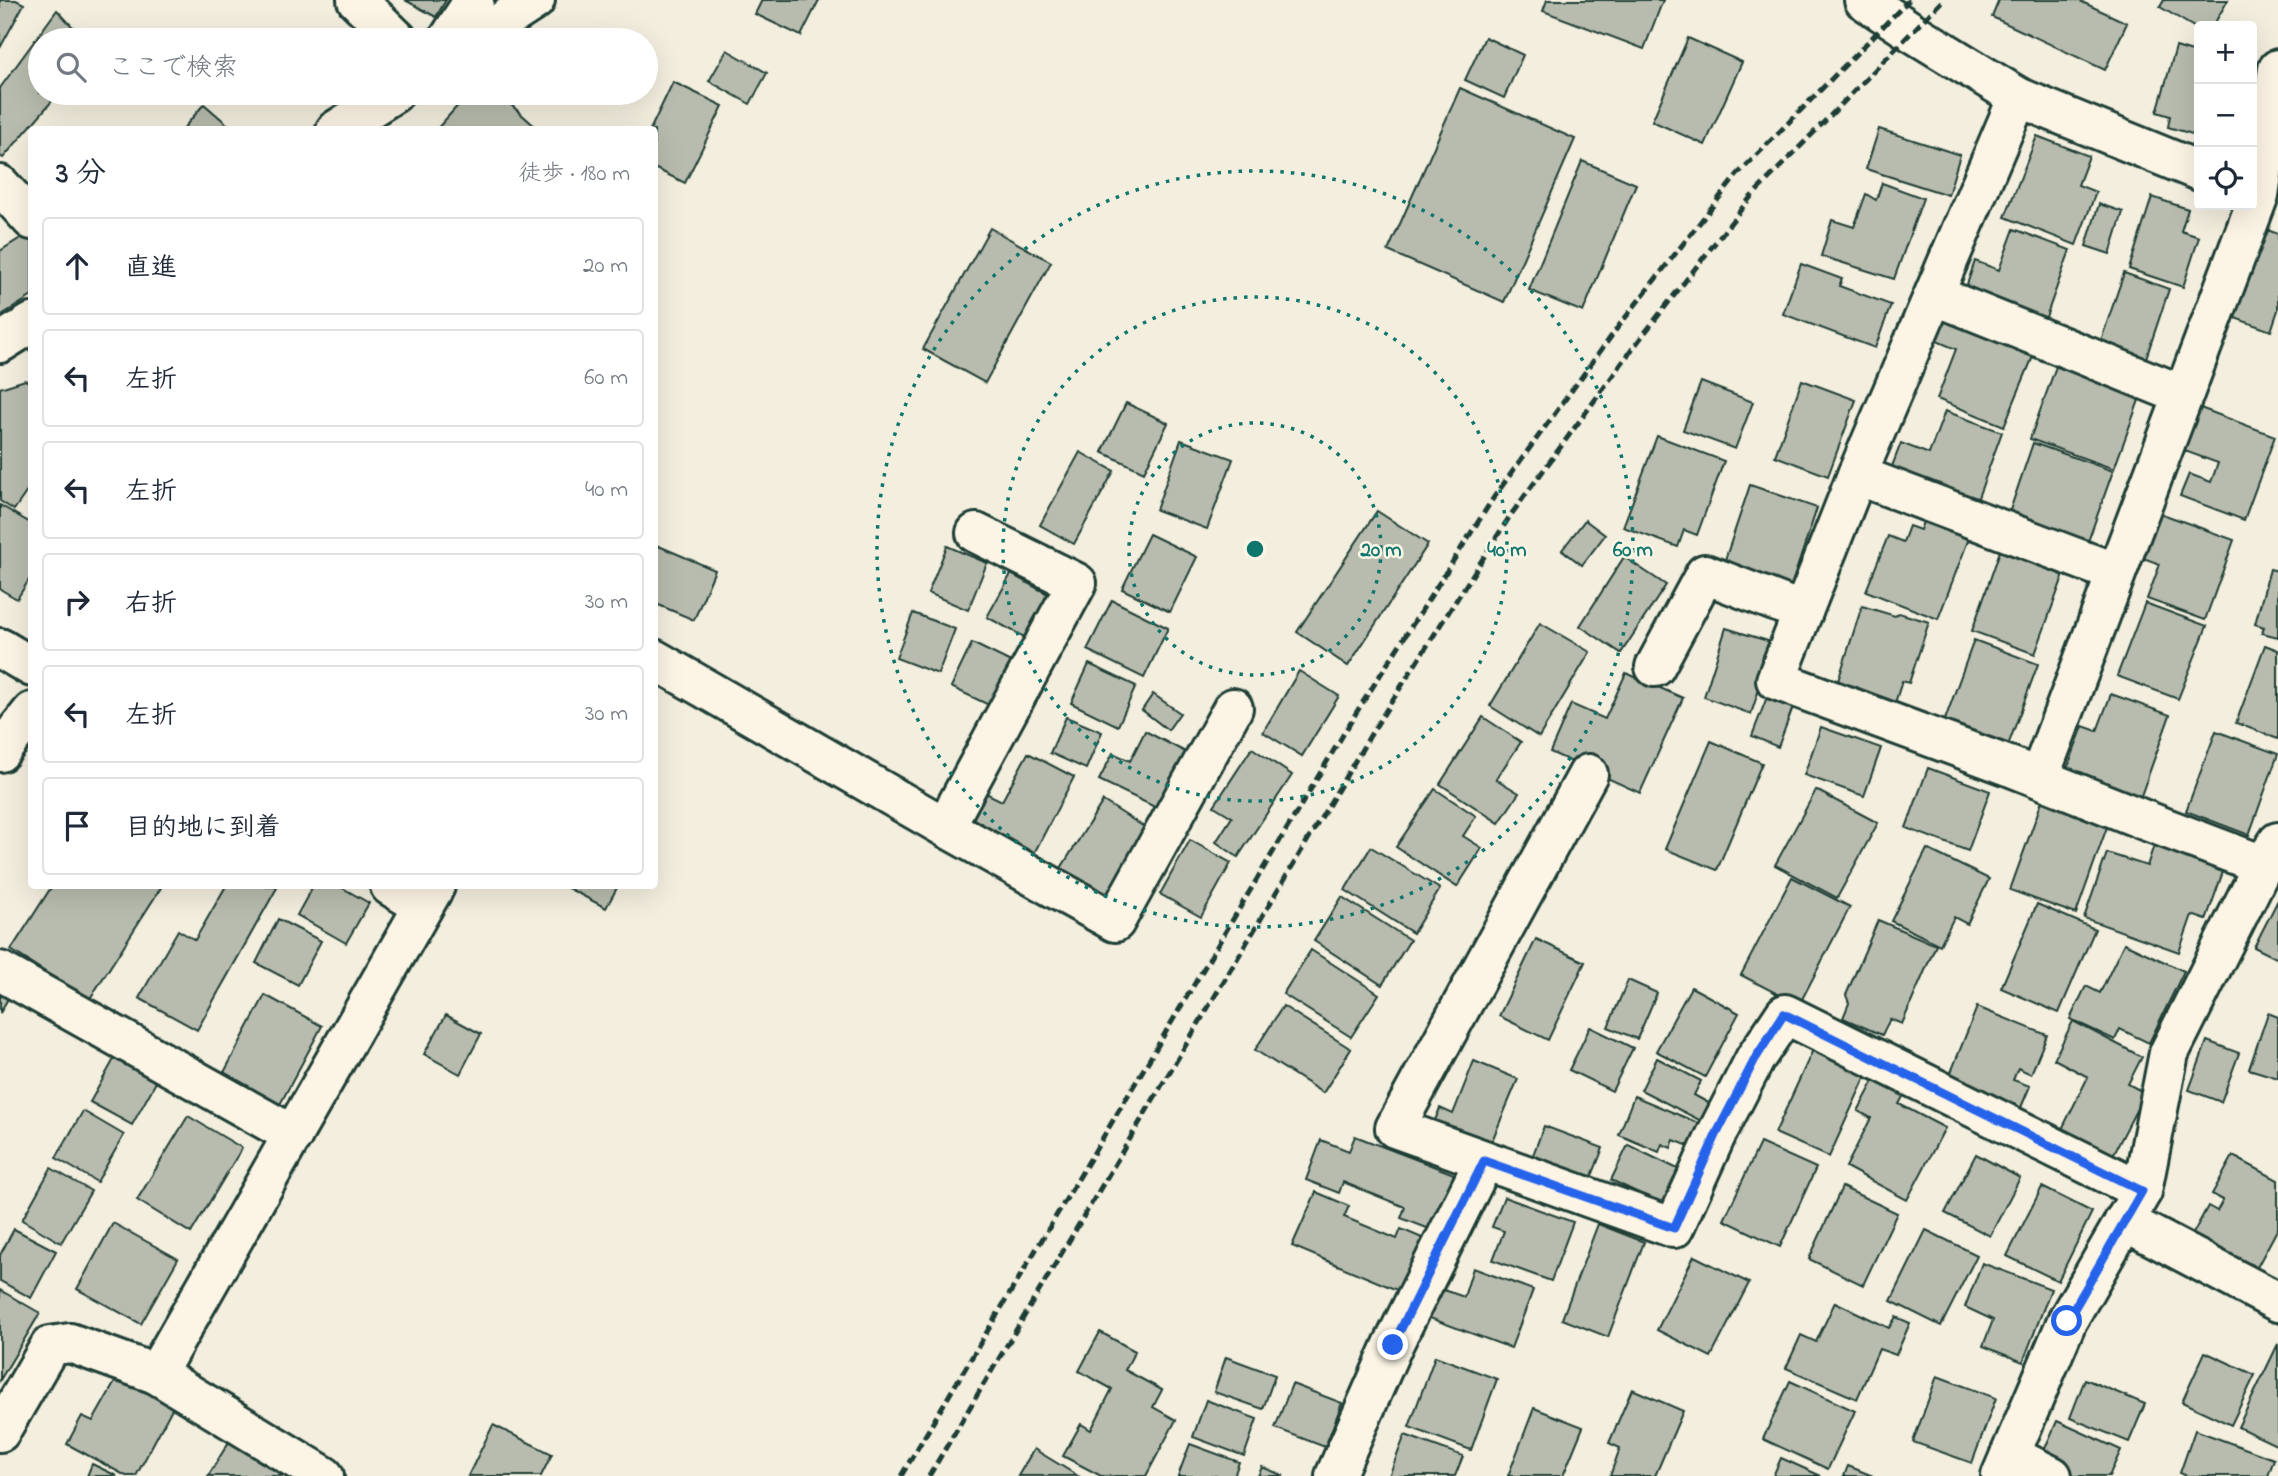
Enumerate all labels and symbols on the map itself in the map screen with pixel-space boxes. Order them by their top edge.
text: 20 m [1359,536,1402,566]
text: 40 m [1487,536,1527,566]
text: 60 m [1613,536,1653,566]
centre of rings [1243,537,1267,561]
route start [2051,1305,2082,1336]
route end [1377,1329,1408,1360]

